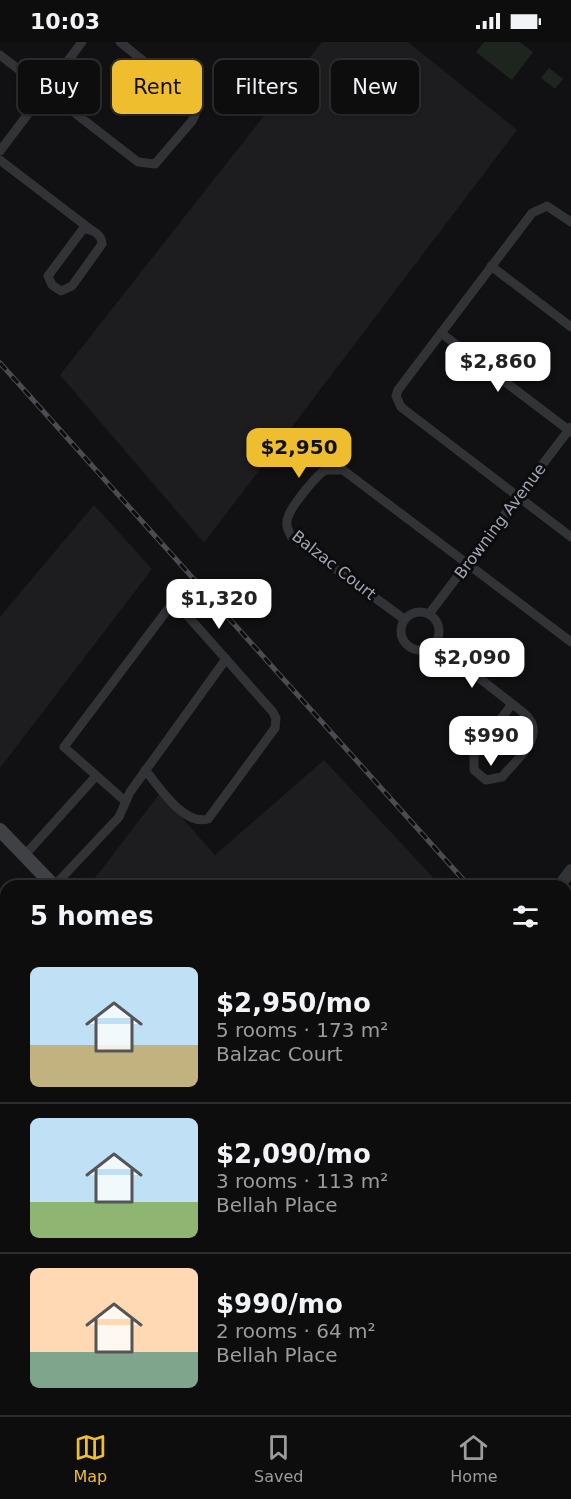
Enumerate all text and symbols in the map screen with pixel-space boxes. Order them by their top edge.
text: 10:03 [30,9,100,34]
chip: Buy [18,60,100,114]
chip: Rent [112,60,202,114]
chip: Filters [214,60,319,114]
chip: New [331,60,419,114]
pin: $2,860 [449,342,547,393]
text: $2,860 [459,349,537,373]
pin: $2,950 [250,428,348,479]
text: $2,950 [260,435,338,459]
street label: Browning Avenue [450,460,550,582]
street label: Balzac Court [288,526,380,604]
pin: $1,320 [170,579,268,630]
text: $1,320 [180,586,258,610]
pin: $2,090 [423,638,521,689]
text: $2,090 [433,645,511,669]
pin: $990 [455,716,527,767]
text: $990 [463,723,519,747]
icon: filters [509,900,542,933]
text: 5 homes [30,901,154,931]
text: $2,950/mo [216,988,371,1018]
icon: home [78,991,150,1063]
text: 5 rooms · 173 m² [216,1018,388,1042]
text: Balzac Court [216,1042,343,1066]
text: $2,090/mo [216,1139,371,1169]
icon: home [78,1142,150,1214]
text: 3 rooms · 113 m² [216,1169,388,1193]
text: Bellah Place [216,1193,338,1217]
text: $990/mo [216,1289,343,1319]
icon: home [78,1292,150,1364]
text: 2 rooms · 64 m² [216,1319,376,1343]
text: Bellah Place [216,1343,338,1367]
tab: Map [73,1431,107,1486]
tab: Saved [254,1431,303,1486]
tab: Home [450,1431,498,1486]

